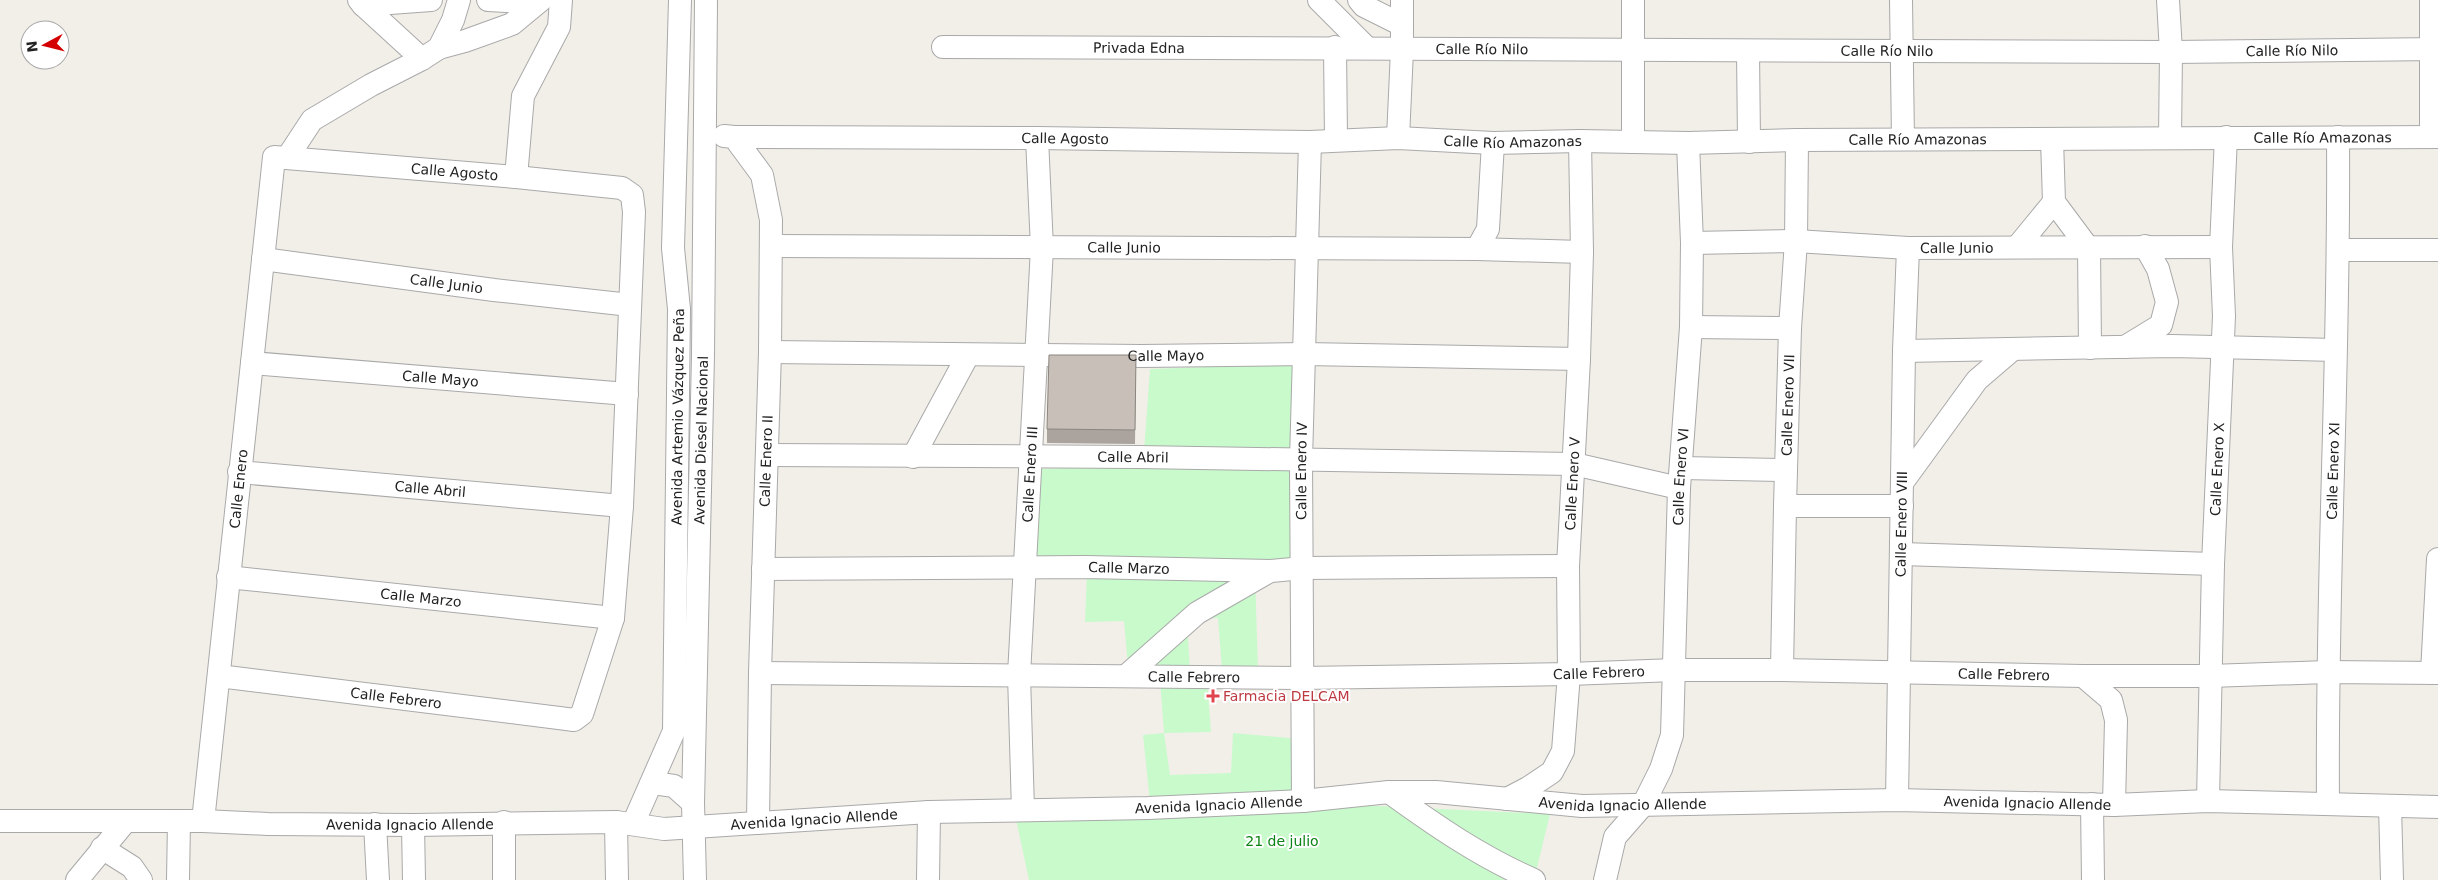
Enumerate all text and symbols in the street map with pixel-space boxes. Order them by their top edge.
north arrow [20,20,70,70]
text: N [23,40,41,53]
street label: Privada Edna [1093,40,1185,56]
street label: Calle Río Nilo [1436,41,1528,57]
street label: Calle Río Nilo [2246,42,2338,59]
street label: Calle Río Nilo [1841,43,1933,59]
street label: Calle Río Amazonas [2253,129,2392,146]
street label: Calle Agosto [1021,130,1109,147]
street label: Calle Río Amazonas [1848,131,1987,148]
street label: Calle Río Amazonas [1443,132,1582,151]
street label: Calle Agosto [410,160,499,184]
street label: Calle Junio [1087,239,1161,256]
street label: Calle Junio [1920,240,1994,256]
street label: Calle Junio [409,271,484,296]
street label: Avenida Artemio Vázquez Peña [668,308,687,525]
street label: Calle Mayo [1127,347,1204,364]
street label: Calle Enero VII [1778,354,1797,456]
street label: Avenida Diesel Nacional [691,356,711,525]
street label: Calle Mayo [401,367,479,390]
street label: Calle Enero II [756,415,776,507]
street label: Calle Enero IV [1293,421,1310,520]
street label: Calle Enero X [2207,422,2227,516]
street label: Calle Enero XI [2324,422,2342,520]
street label: Calle Enero III [1019,426,1040,523]
street label: Calle Enero VI [1670,427,1691,526]
street label: Calle Enero V [1562,436,1583,531]
street label: Calle Enero [226,448,251,529]
street label: Calle Abril [1097,449,1169,465]
street label: Calle Enero VIII [1892,471,1910,577]
street label: Calle Abril [394,478,466,500]
street label: Calle Marzo [1088,559,1170,577]
street label: Calle Marzo [379,585,462,610]
street label: Calle Febrero [1553,663,1645,682]
street label: Calle Febrero [1958,666,2050,683]
street label: Calle Febrero [1148,669,1240,685]
street label: Calle Febrero [349,684,443,712]
place label: Farmacia DELCAM [1223,688,1350,704]
marker: Farmacia DELCAM [1207,690,1219,702]
street label: Avenida Ignacio Allende [1135,793,1303,816]
street label: Avenida Ignacio Allende [1943,793,2112,813]
street label: Avenida Ignacio Allende [1538,794,1707,814]
street label: Avenida Ignacio Allende [730,806,898,833]
street label: Avenida Ignacio Allende [326,816,494,833]
park label: 21 de julio [1245,833,1319,849]

